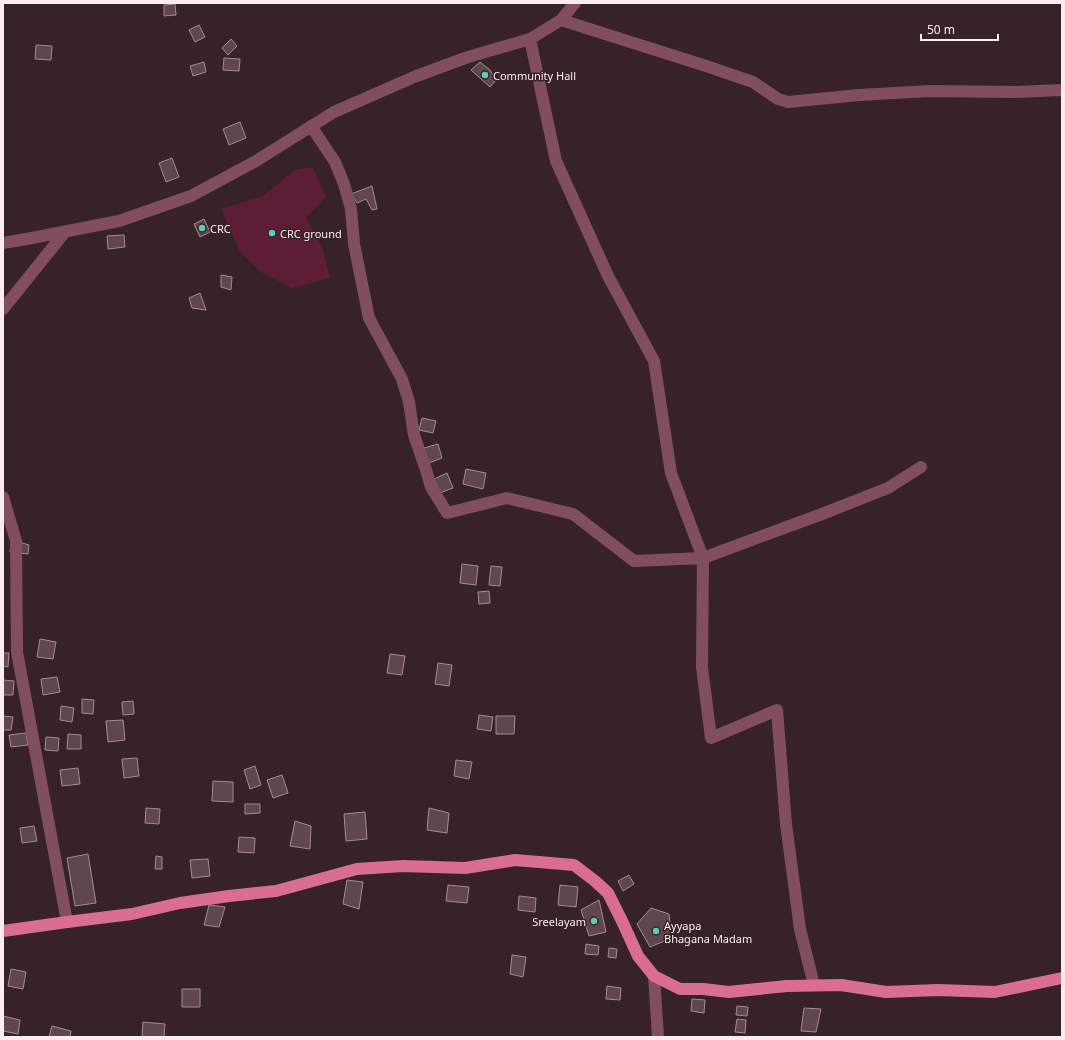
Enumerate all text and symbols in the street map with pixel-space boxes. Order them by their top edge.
scale bar [921,16,998,42]
text: 50 m [927,21,955,38]
place label: Community Hall [493,68,576,83]
marker: Community Hall [480,70,490,80]
place label: CRC [210,221,231,236]
marker: CRC [197,223,207,233]
place label: CRC ground [280,226,342,241]
marker: CRC ground [267,228,277,238]
place label: Sreelayam [532,914,586,929]
marker: Sreelayam [589,916,599,926]
place label: Ayyapa Bhagana Madam [664,918,752,946]
marker: Ayyapa Bhagana Madam [651,926,661,936]

